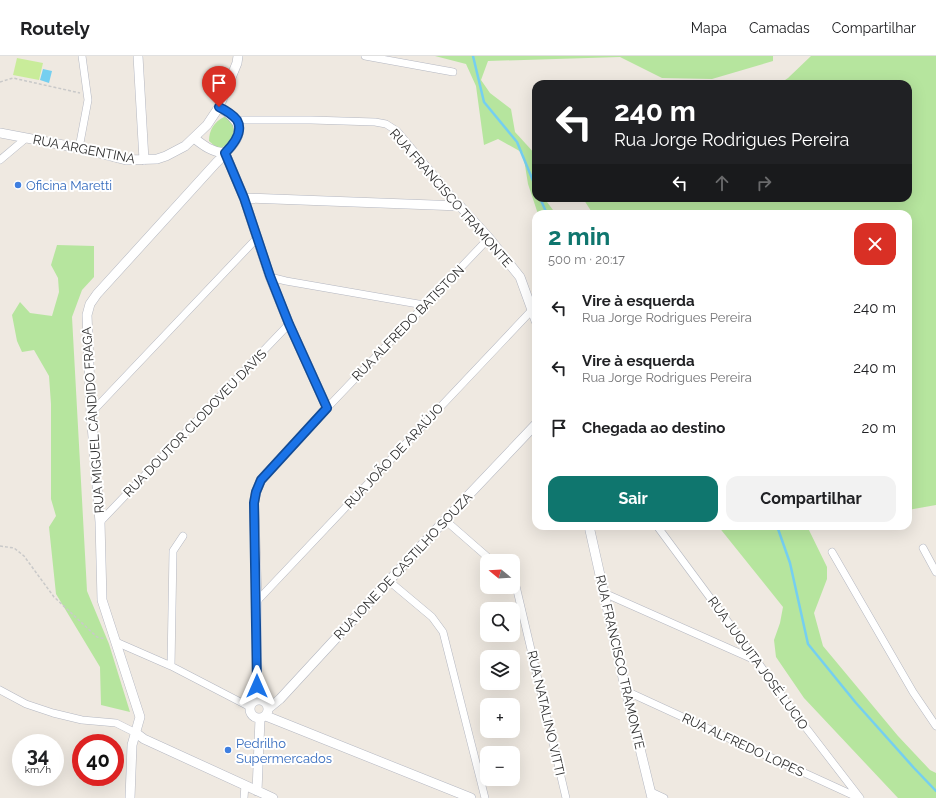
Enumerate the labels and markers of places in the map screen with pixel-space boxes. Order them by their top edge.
pin [202,66,236,107]
place label: Oficina Maretti [26,178,112,193]
marker: Oficina Maretti [13,180,23,190]
place label: Pedrilho Supermercados [236,736,332,766]
marker: Pedrilho Supermercados [223,745,233,755]

